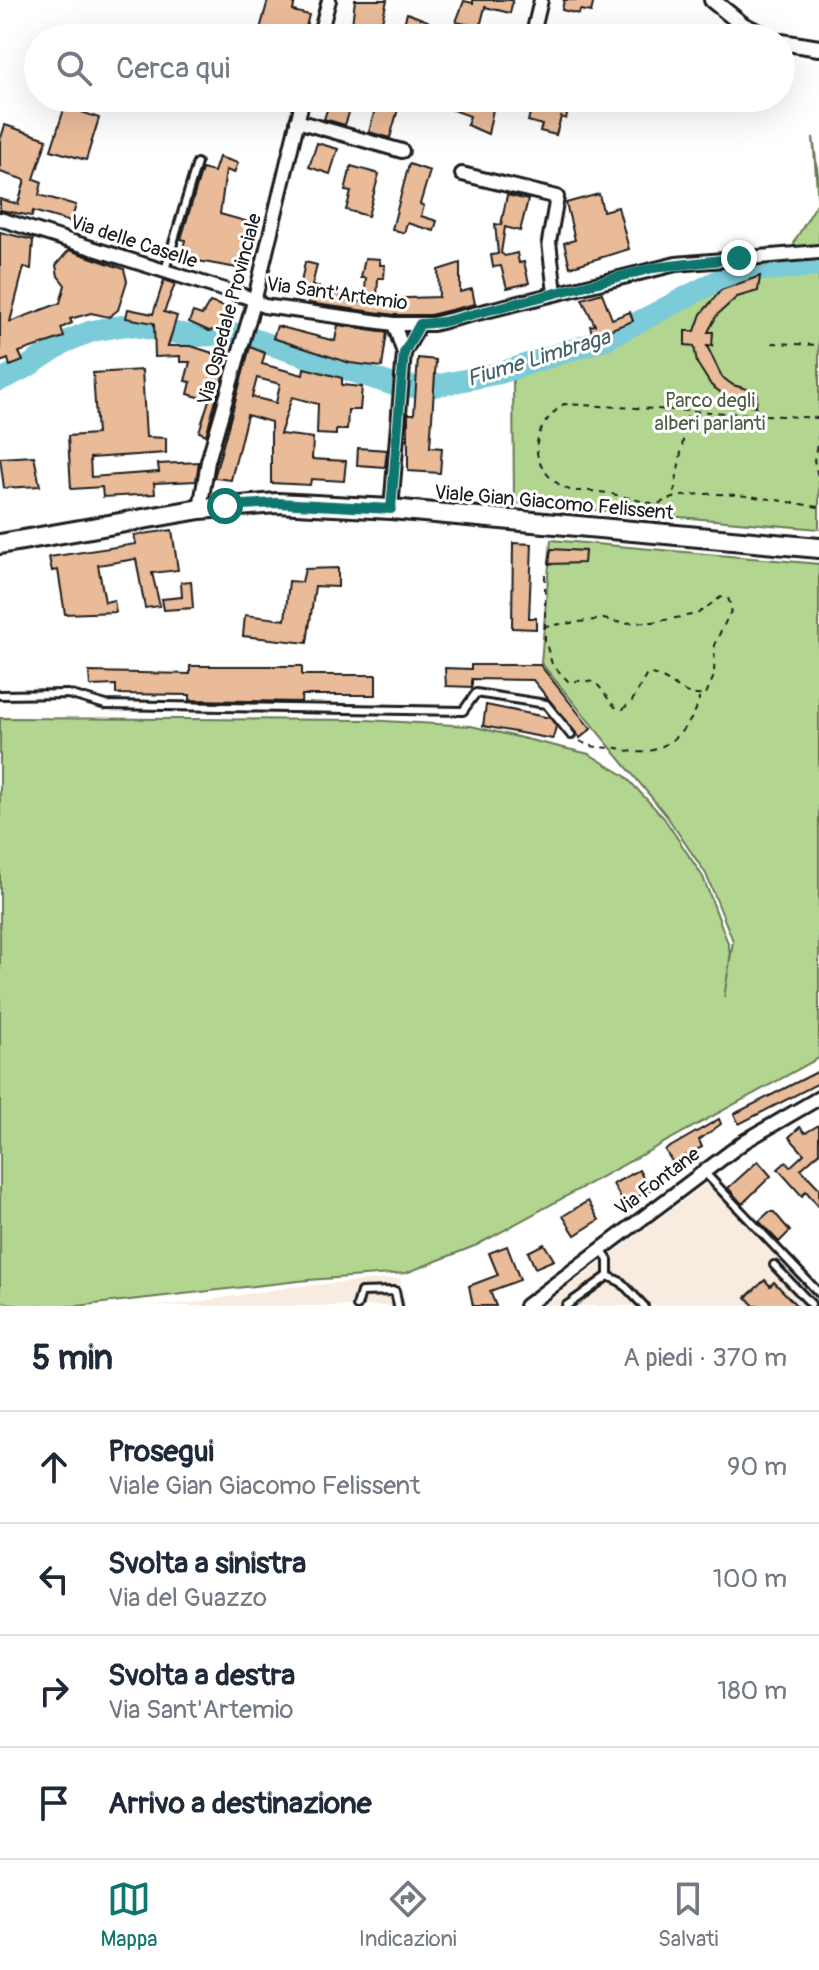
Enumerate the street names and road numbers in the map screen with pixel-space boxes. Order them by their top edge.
street label: Via delle Caselle [67,209,201,274]
street label: Via Ospedale Provinciale [192,210,267,408]
street label: Via Sant'Artemio [265,271,410,316]
street label: Viale Gian Giacomo Felissent [433,480,676,526]
street label: Via Fontane [610,1141,705,1221]

